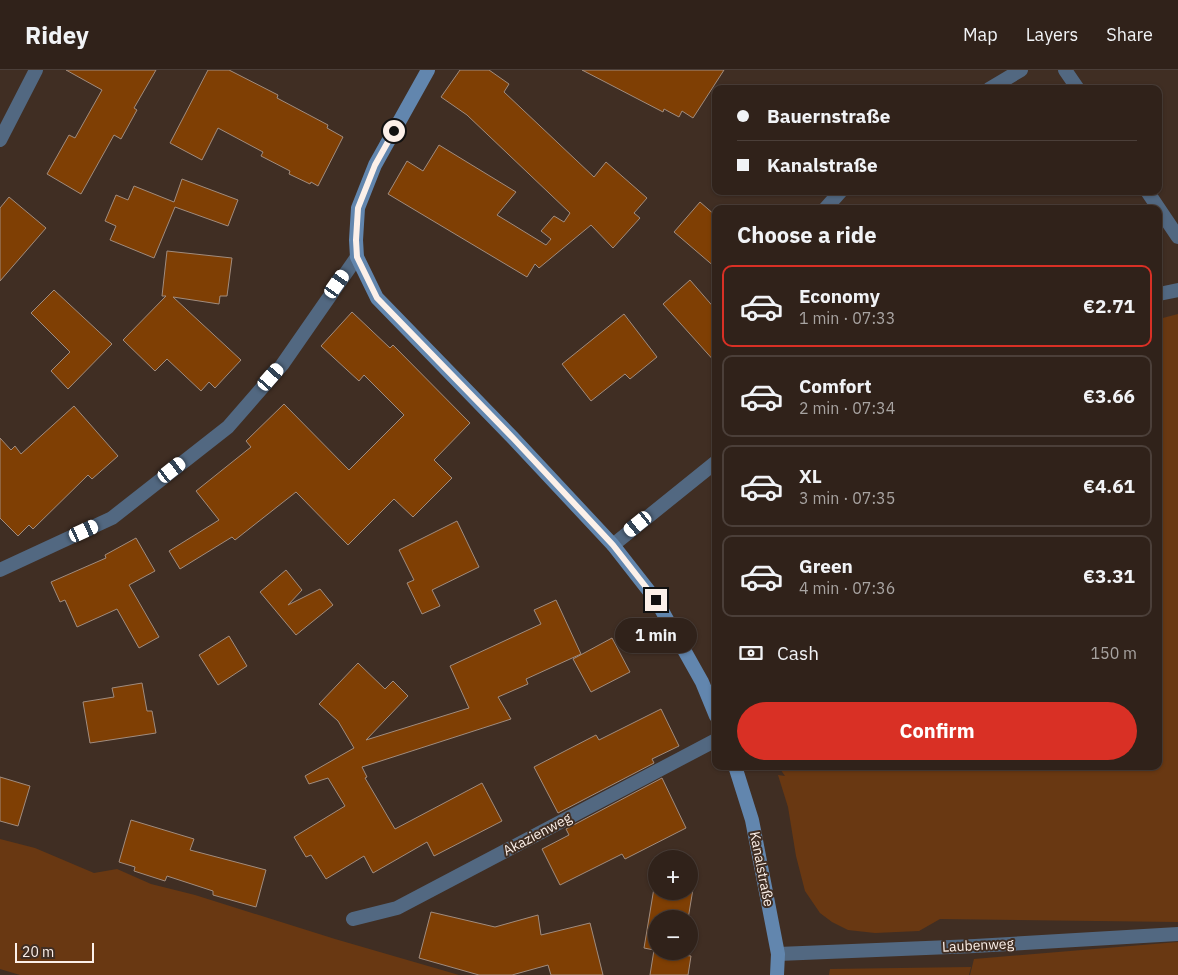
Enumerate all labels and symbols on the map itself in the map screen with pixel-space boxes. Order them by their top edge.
route start [383,120,405,142]
car [322,267,351,301]
car [255,361,286,393]
car [155,455,188,485]
car [621,509,654,539]
car [67,518,100,544]
route end [645,589,667,611]
callout: 1 min [615,618,697,652]
street label: Akazienweg [500,808,575,860]
street label: Kanalstraße [746,830,778,908]
street label: Laubenweg [942,934,1015,956]
scale bar [15,940,94,963]

